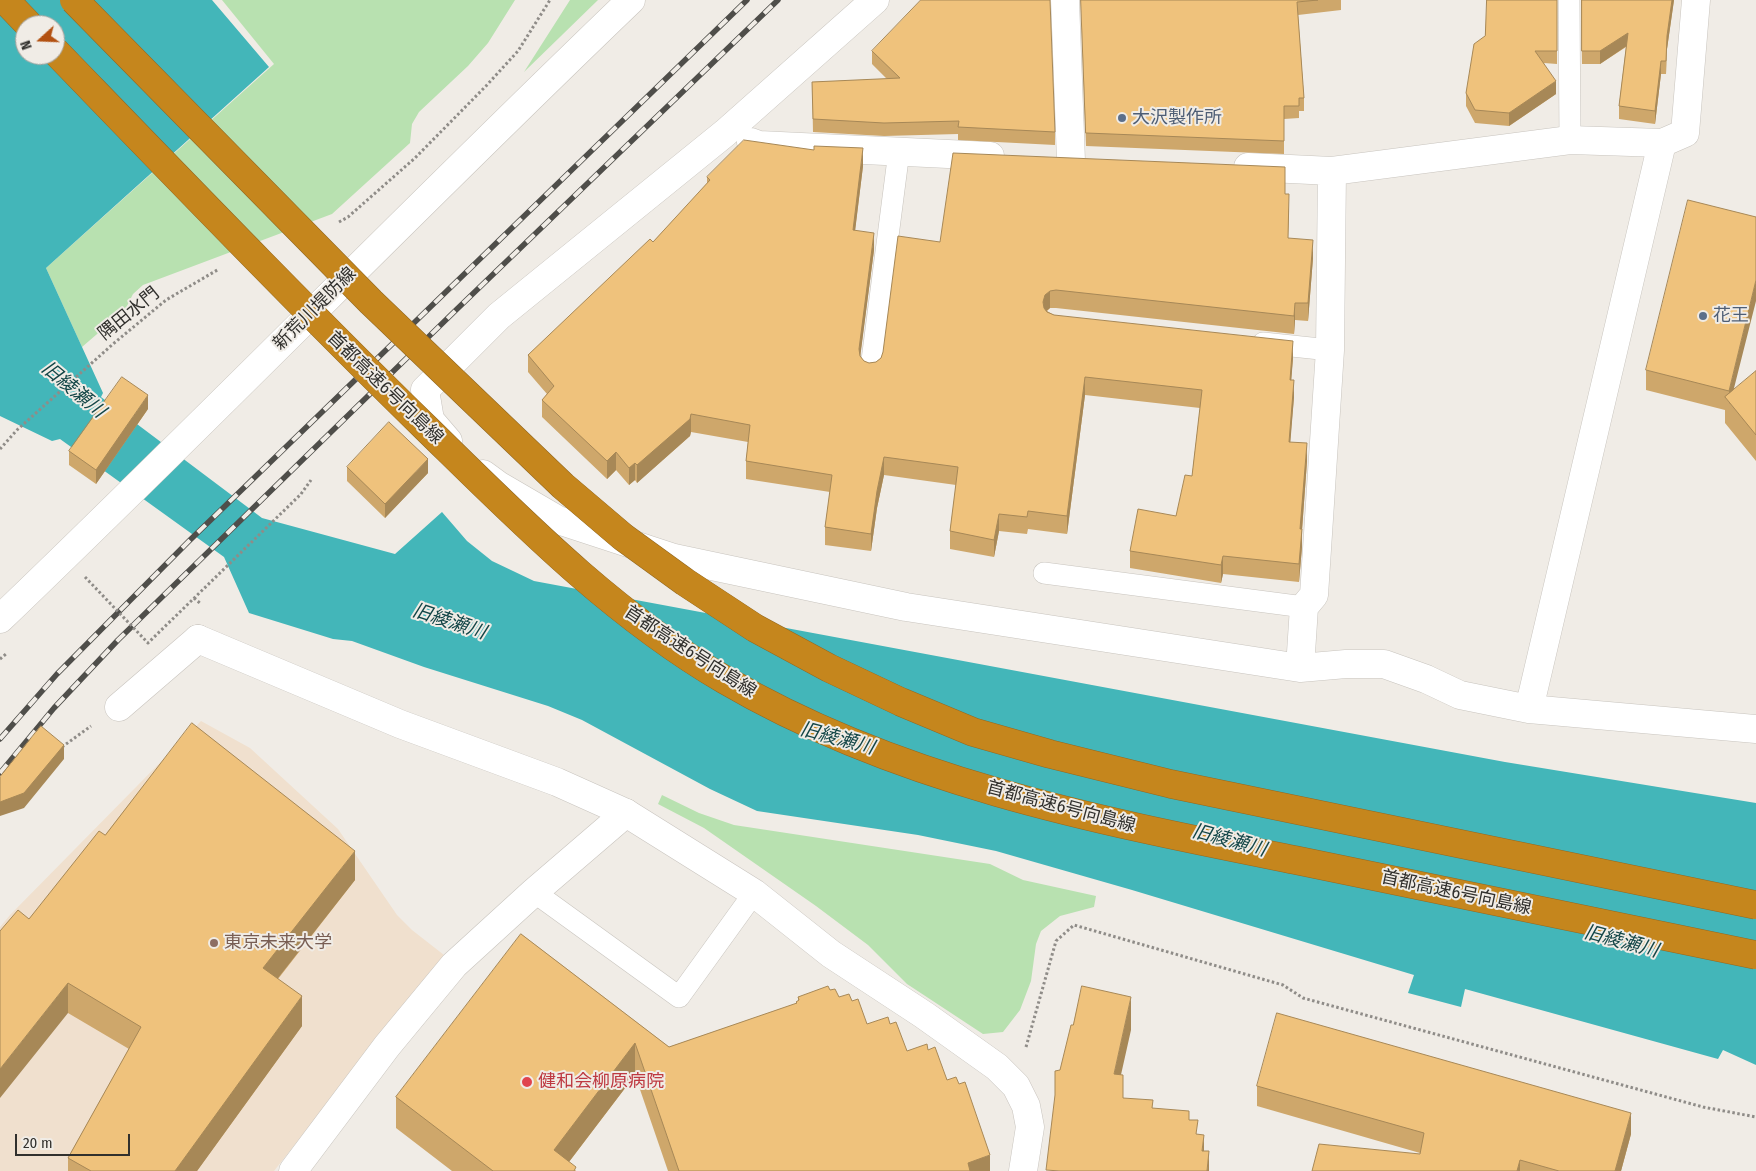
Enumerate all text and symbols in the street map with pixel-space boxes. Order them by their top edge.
north arrow [15,15,65,65]
text: N [17,38,36,52]
place label: 大沢製作所 [1132,107,1222,129]
marker: 大沢製作所 [1116,112,1128,124]
street label: 新荒川堤防線 [269,263,361,355]
street label: 隅田水門 [94,283,164,345]
place label: 花王 [1713,305,1749,327]
marker: 花王 [1697,310,1709,322]
street label: 首都高速6号向島線 [322,327,448,449]
water label: 旧綾瀬川 [37,357,109,423]
water label: 旧綾瀬川 [409,599,489,645]
street label: 首都高速6号向島線 [620,601,760,703]
water label: 旧綾瀬川 [797,718,877,760]
street label: 首都高速6号向島線 [984,777,1138,837]
water label: 旧綾瀬川 [1189,820,1269,862]
street label: 首都高速6号向島線 [1379,867,1533,919]
water label: 旧綾瀬川 [1581,921,1661,963]
place label: 東京未来大学 [224,932,332,954]
marker: 東京未来大学 [208,937,220,949]
place label: 健和会柳原病院 [538,1071,664,1093]
marker: 健和会柳原病院 [520,1075,534,1089]
scale bar [18,1124,132,1156]
text: 20 m [23,1134,53,1152]

